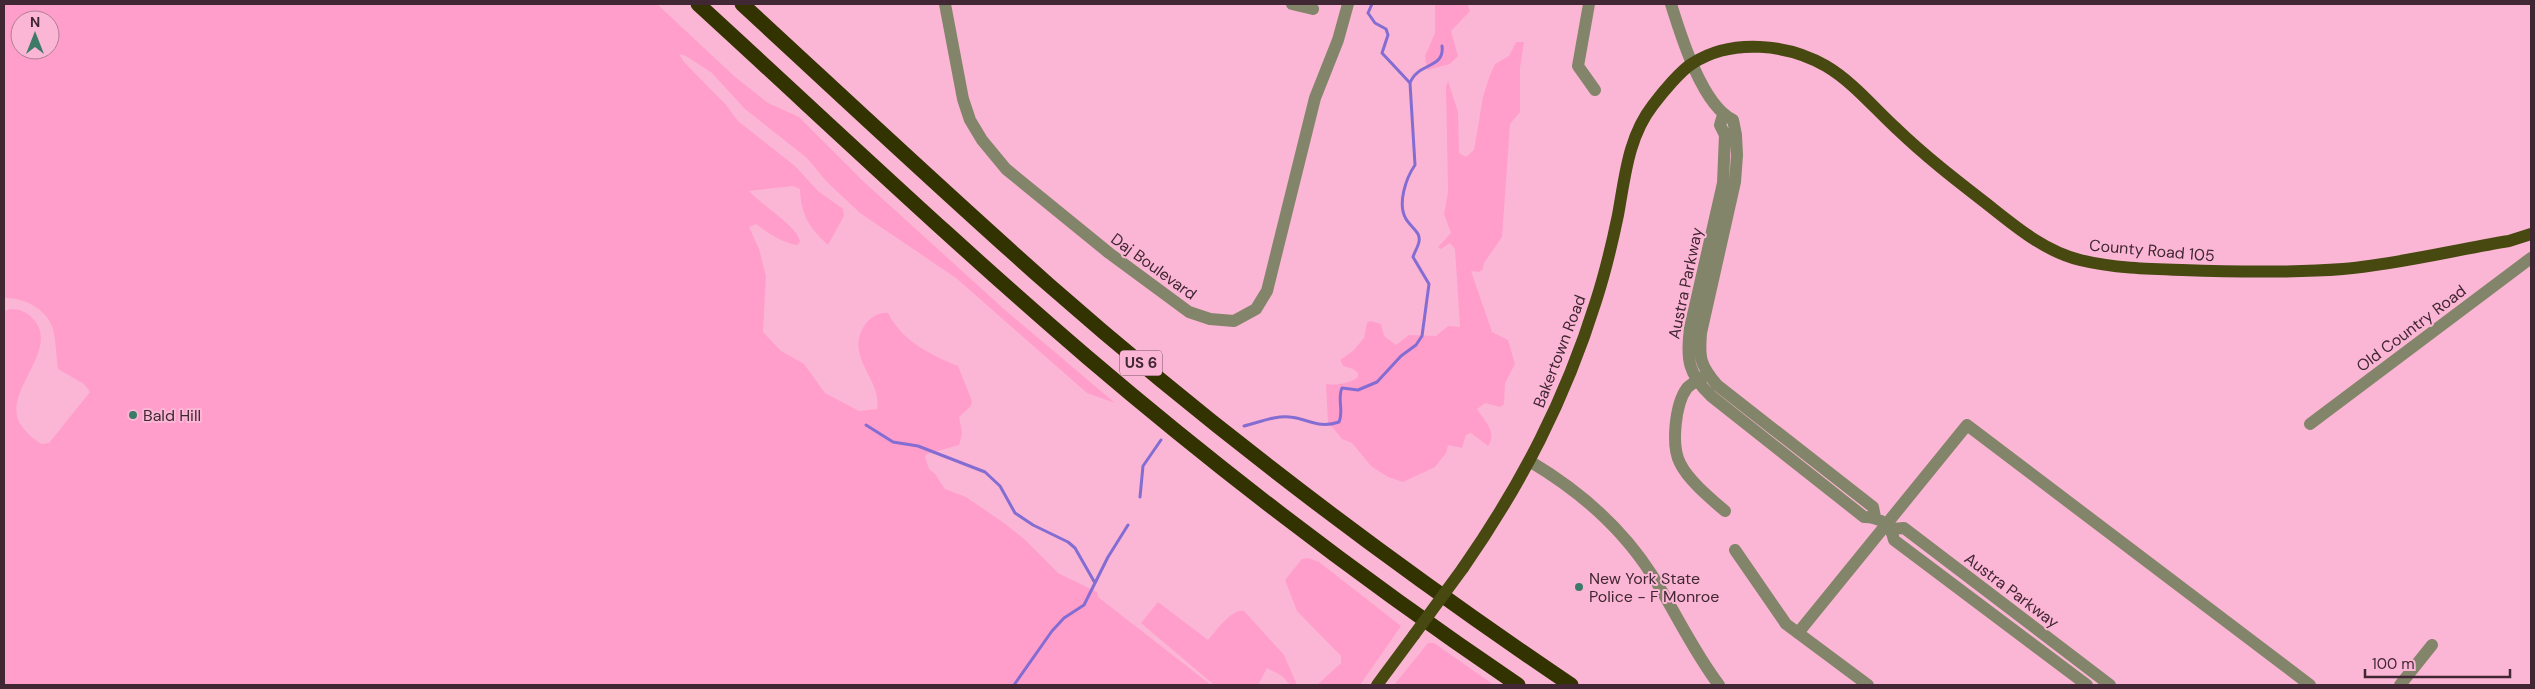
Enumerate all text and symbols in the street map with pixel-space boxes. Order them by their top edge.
north arrow [10,10,60,60]
text: N [30,13,40,31]
street label: Austra Parkway [1663,225,1708,341]
street label: Daj Boulevard [1107,228,1201,305]
street label: County Road 105 [2088,235,2216,266]
street label: Old Country Road [2352,280,2470,377]
street label: Bakertown Road [1528,292,1591,410]
road number: US 6 [1120,350,1162,376]
place label: Bald Hill [143,405,201,426]
marker: Bald Hill [127,409,139,421]
street label: Austra Parkway [1960,548,2063,633]
place label: New York State Police - F Monroe [1589,568,1719,607]
marker: New York State Police - F Monroe [1573,581,1585,593]
scale bar [2365,646,2510,678]
text: 100 m [2372,654,2415,674]

